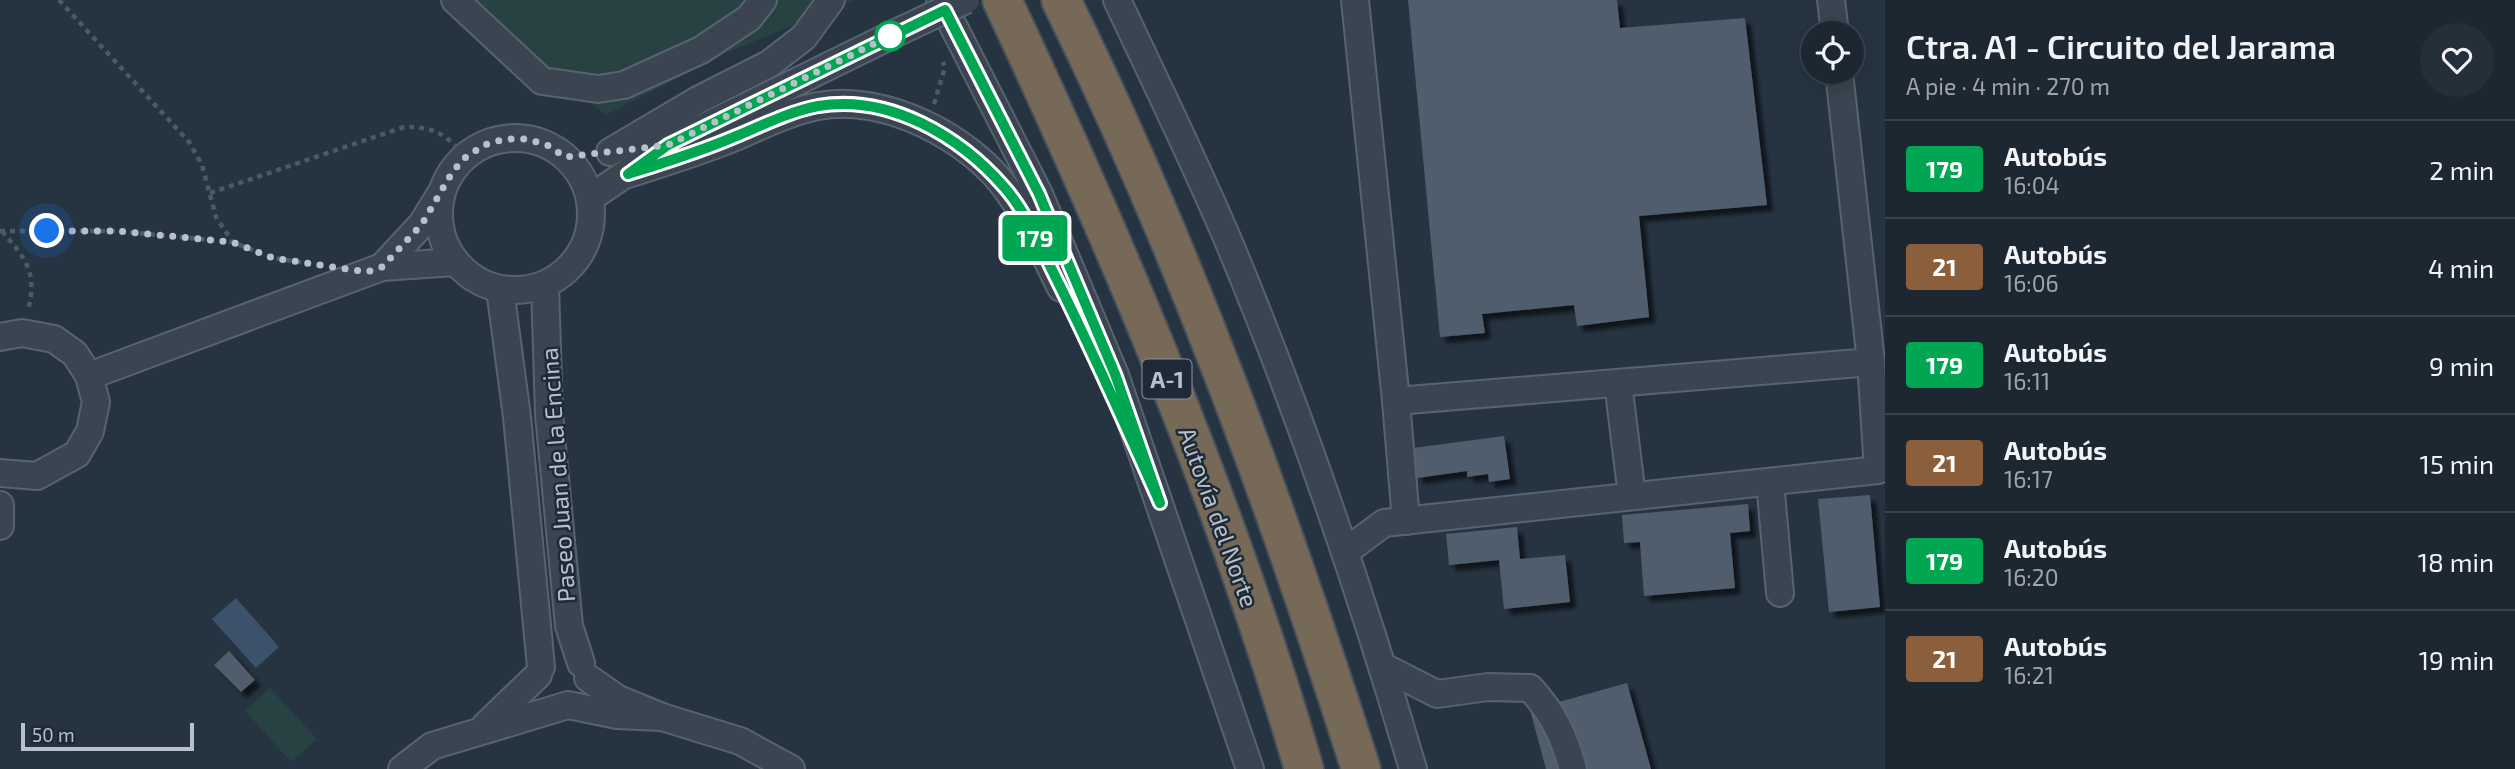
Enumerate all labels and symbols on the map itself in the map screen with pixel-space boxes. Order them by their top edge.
unlabelled marker [875,21,905,51]
your location [29,213,64,248]
line badge: 179 [995,215,1075,261]
street label: Paseo Juan de la Encina [534,347,580,603]
road number: A-1 [1142,360,1192,398]
street label: Autovía del Norte [1173,423,1265,611]
scale bar [21,720,194,752]

